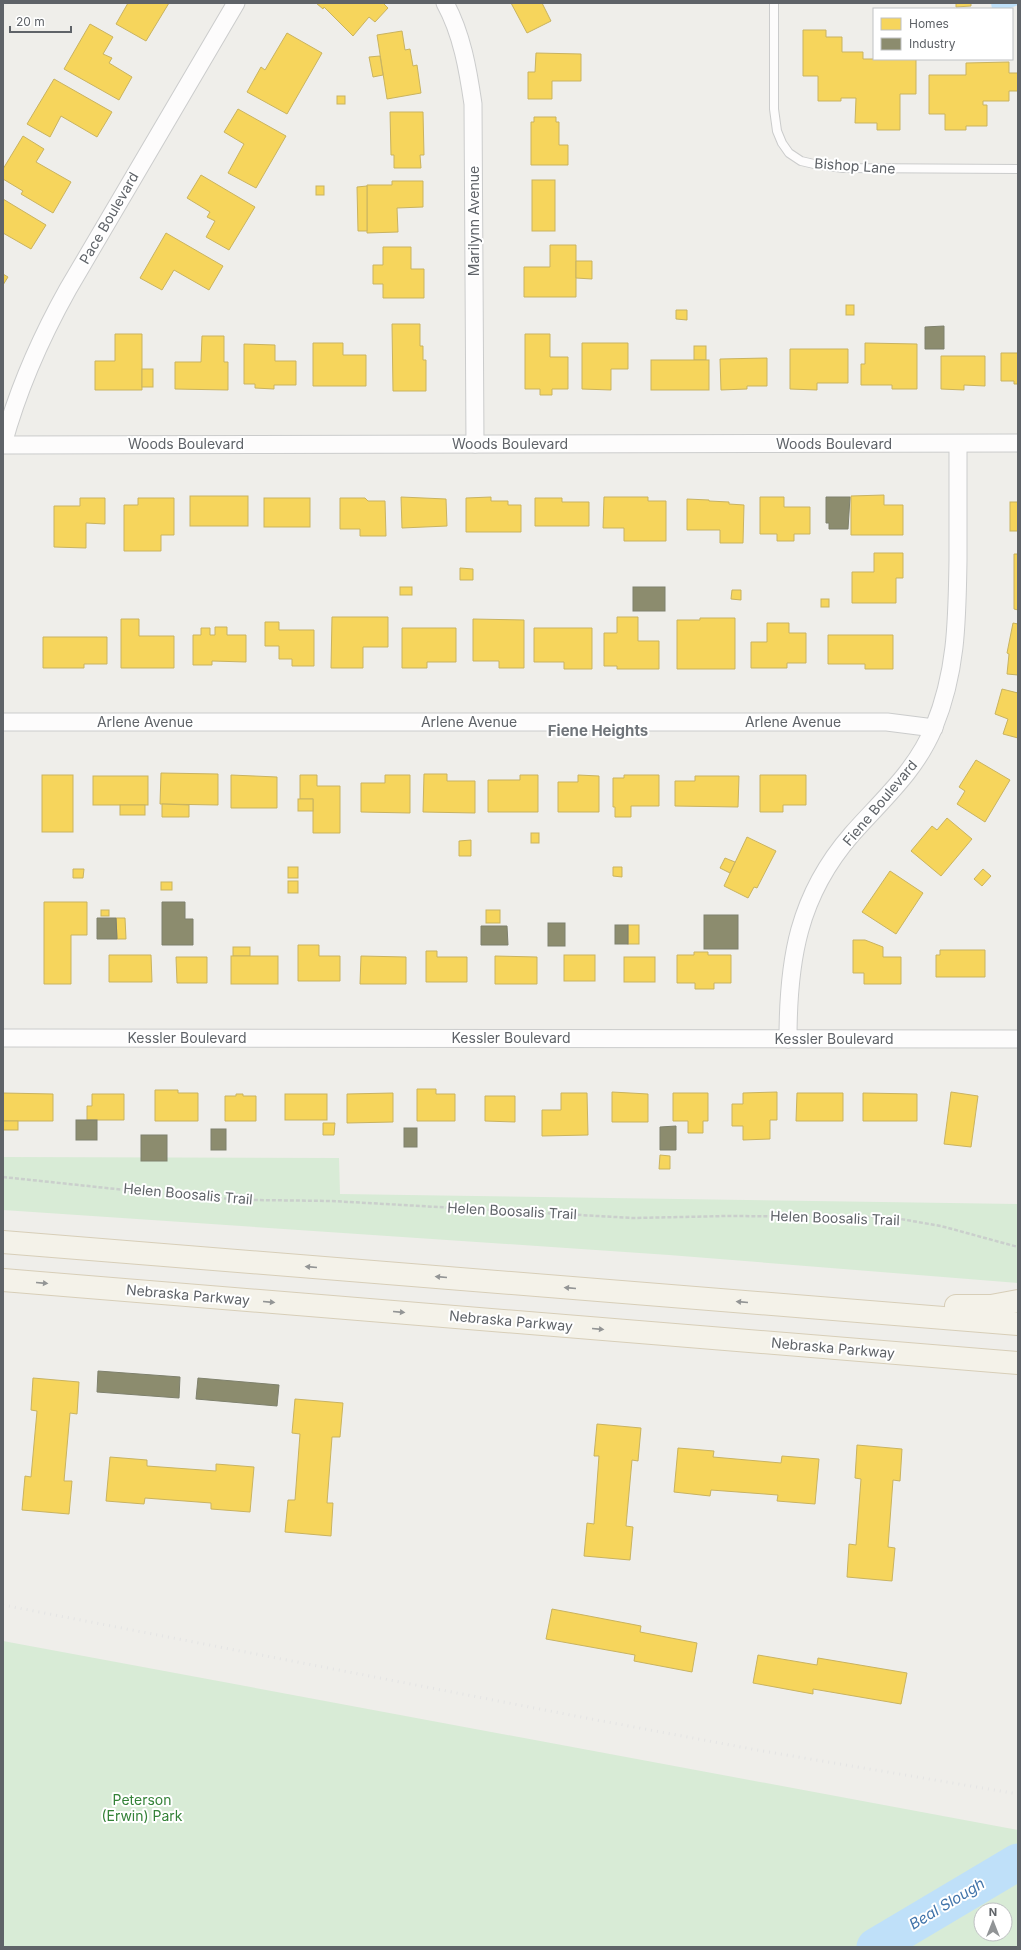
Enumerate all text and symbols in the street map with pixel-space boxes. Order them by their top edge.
scale bar [10,8,71,34]
legend [873,8,1013,60]
text: 20 m [16,14,45,29]
text: Homes [909,16,949,31]
text: Industry [909,36,956,51]
street label: Bishop Lane [814,154,896,177]
street label: Marilynn Avenue [465,166,482,276]
street label: Pace Boulevard [75,169,142,267]
street label: Woods Boulevard [128,435,244,452]
street label: Woods Boulevard [452,435,568,452]
street label: Woods Boulevard [776,435,892,452]
street label: Arlene Avenue [97,713,193,730]
street label: Arlene Avenue [421,713,517,730]
street label: Arlene Avenue [745,713,841,730]
district label: Fiene Heights [548,721,648,740]
street label: Fiene Boulevard [839,756,920,849]
street label: Kessler Boulevard [128,1029,246,1046]
street label: Kessler Boulevard [452,1029,570,1046]
street label: Kessler Boulevard [775,1030,893,1047]
street label: Helen Boosalis Trail [123,1179,253,1208]
street label: Helen Boosalis Trail [447,1199,577,1222]
street label: Helen Boosalis Trail [770,1207,900,1228]
one-way arrow [305,1263,317,1270]
one-way arrow [435,1274,447,1281]
one-way arrow [36,1280,48,1287]
street label: Nebraska Parkway [125,1281,251,1308]
one-way arrow [564,1284,576,1291]
one-way arrow [263,1298,275,1305]
one-way arrow [736,1298,748,1305]
street label: Nebraska Parkway [448,1307,574,1334]
one-way arrow [393,1309,405,1316]
one-way arrow [592,1325,604,1332]
street label: Nebraska Parkway [770,1334,896,1361]
park label: Peterson (Erwin) Park [101,1791,183,1824]
water label: Beal Slough [906,1874,988,1934]
north arrow [973,1902,1013,1942]
text: N [989,1905,997,1919]

